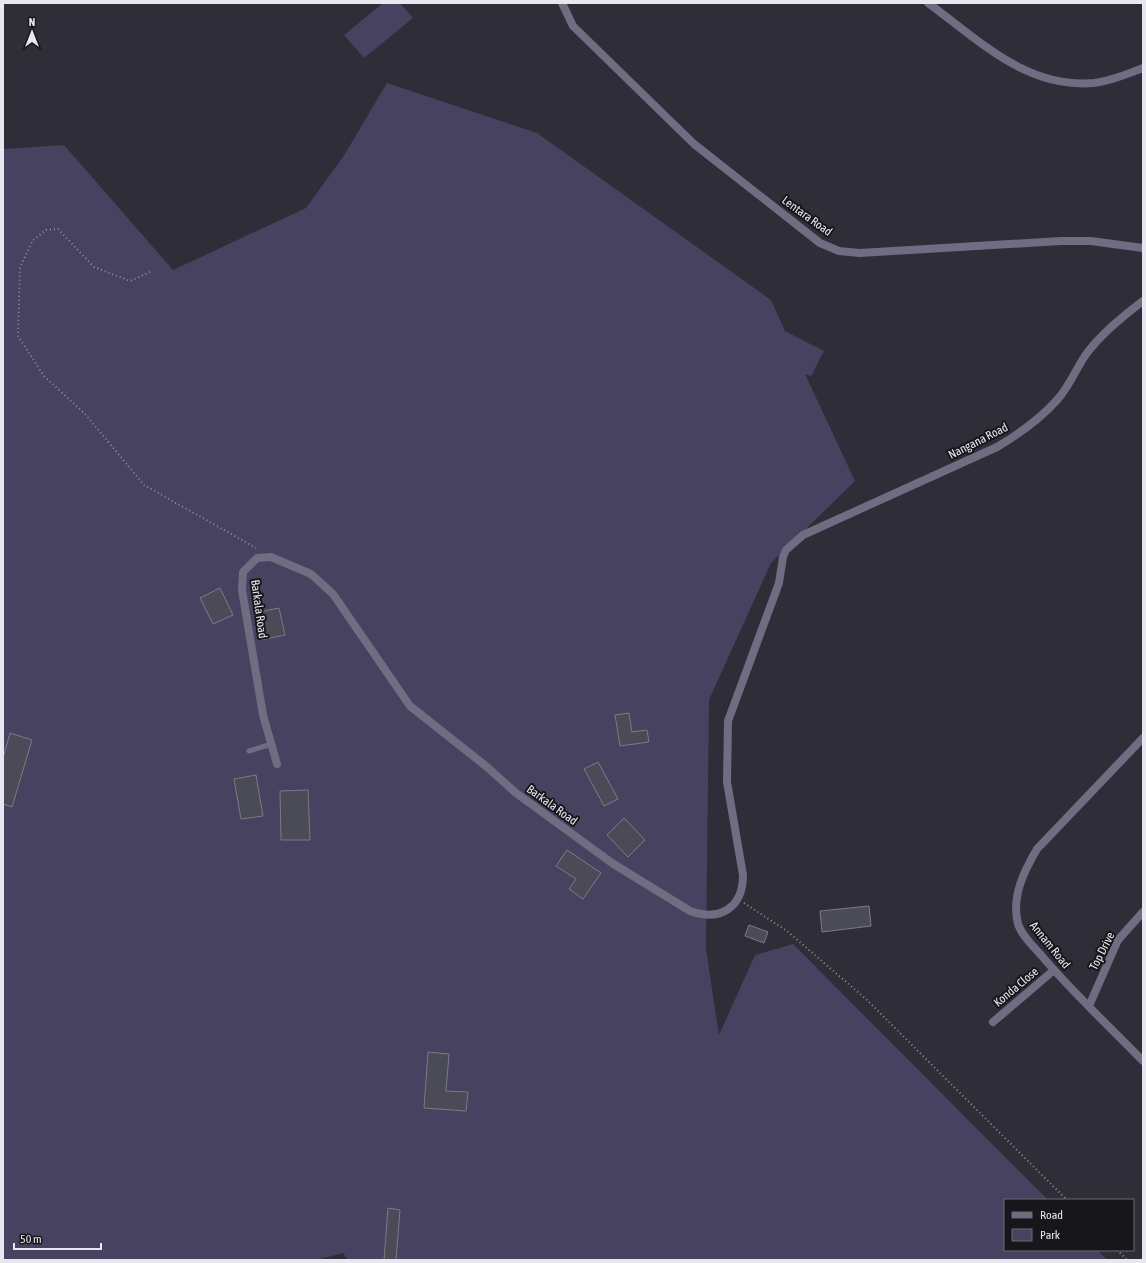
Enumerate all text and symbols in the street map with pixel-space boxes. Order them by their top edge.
north arrow [12,12,52,52]
text: N [29,16,35,28]
street label: Lentara Road [779,193,835,239]
street label: Nangana Road [946,420,1010,462]
street label: Barkala Road [248,579,270,639]
street label: Barkala Road [524,782,580,828]
street label: Annam Road [1027,919,1073,971]
street label: Top Drive [1086,930,1118,972]
street label: Konda Close [991,964,1041,1010]
legend [1004,1199,1134,1251]
text: Road [1040,1208,1063,1222]
scale bar [14,1225,101,1251]
text: Park [1040,1228,1061,1242]
text: 50 m [20,1232,42,1246]

